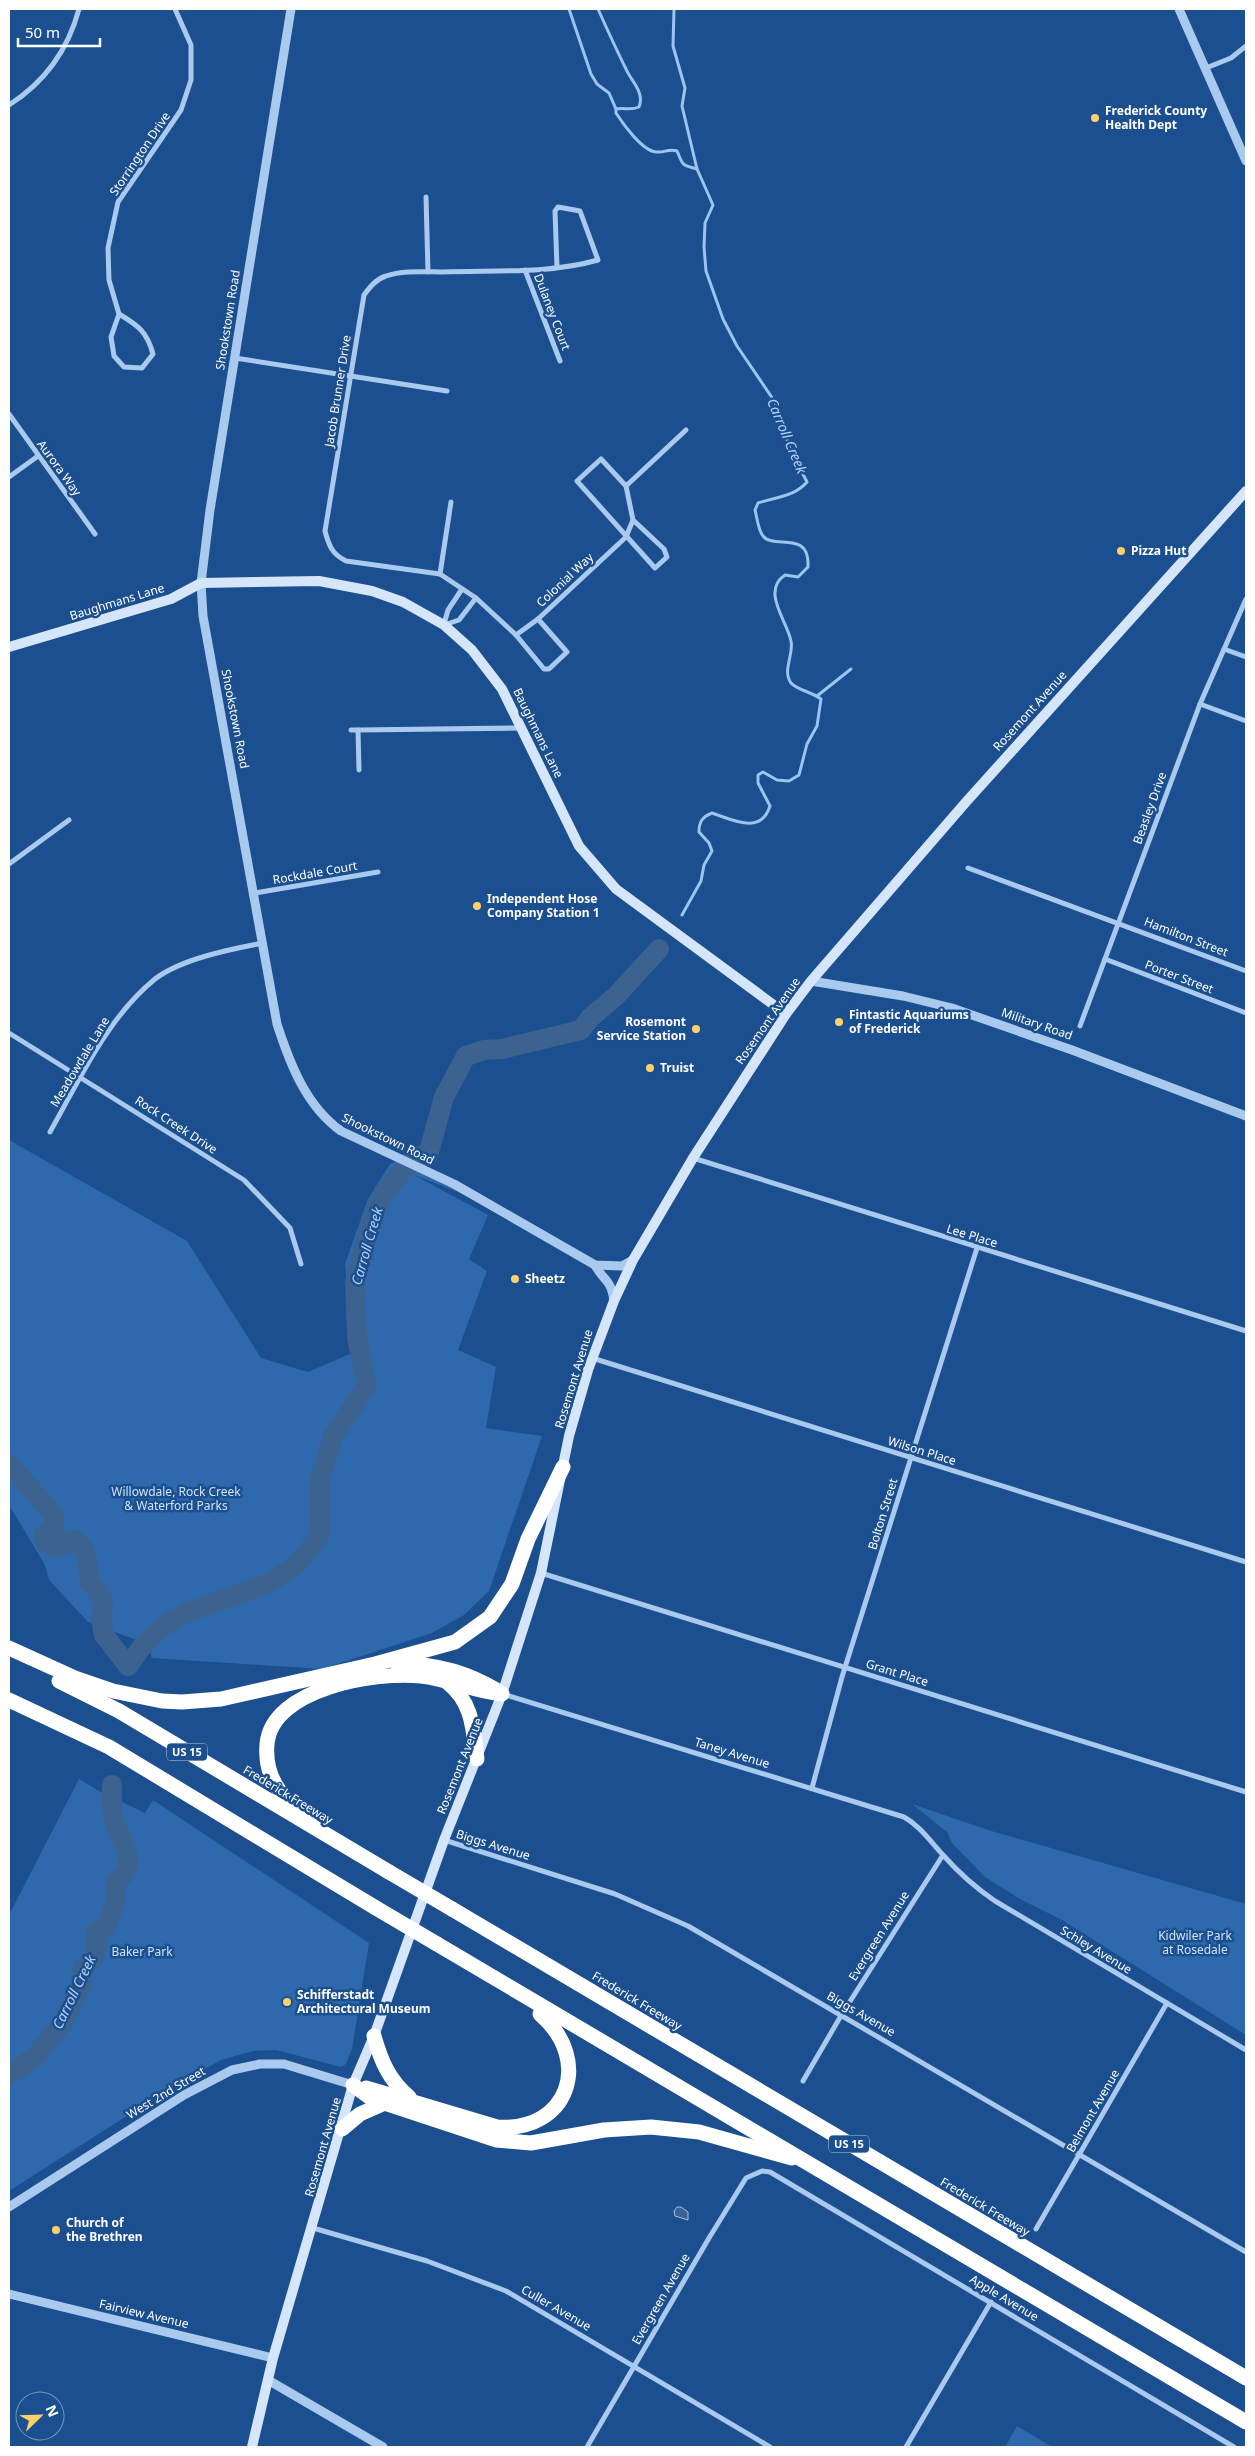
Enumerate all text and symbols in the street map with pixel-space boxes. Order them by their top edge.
scale bar [18,15,100,47]
text: 50 m [25,22,60,42]
place label: Frederick County Health Dept [1105,102,1207,133]
street label: Storrington Drive [105,108,174,199]
marker: Frederick County Health Dept [1089,112,1101,124]
street label: Shookstown Road [211,269,244,371]
street label: Dulaney Court [530,271,575,353]
street label: Jacob Brunner Drive [320,334,355,449]
water label: Carroll Creek [763,395,812,477]
street label: Aurora Way [33,436,86,500]
place label: Pizza Hut [1131,542,1186,559]
marker: Pizza Hut [1115,545,1127,557]
street label: Colonial Way [532,548,598,611]
street label: Baughmans Lane [67,579,167,624]
street label: Rosemont Avenue [989,667,1070,755]
street label: Shookstown Road [218,668,253,770]
street label: Baughmans Lane [509,685,568,781]
street label: Beasley Drive [1129,769,1171,846]
street label: Rockdale Court [271,857,359,888]
place label: Independent Hose Company Station 1 [487,890,600,921]
marker: Independent Hose Company Station 1 [471,900,483,912]
street label: Hamilton Street [1142,913,1231,961]
street label: Porter Street [1142,956,1217,998]
street label: Rosemont Avenue [731,974,804,1068]
street label: Military Road [999,1003,1075,1044]
place label: Fintastic Aquariums of Frederick [849,1006,969,1037]
street label: Meadowdale Lane [46,1013,113,1110]
place label: Rosemont Service Station [597,1013,686,1044]
marker: Fintastic Aquariums of Frederick [833,1016,845,1028]
marker: Rosemont Service Station [690,1023,702,1035]
place label: Truist [660,1059,694,1076]
marker: Truist [644,1062,656,1074]
street label: Rock Creek Drive [132,1092,221,1158]
street label: Shookstown Road [339,1109,437,1168]
water label: Carroll Creek [346,1204,387,1287]
street label: Lee Place [945,1220,1000,1251]
place label: Sheetz [525,1270,565,1287]
marker: Sheetz [509,1273,521,1285]
street label: Rosemont Avenue [550,1327,597,1430]
street label: Wilson Place [886,1432,959,1469]
street label: Bolton Street [864,1475,902,1552]
park label: Willowdale, Rock Creek & Waterford Parks [111,1483,241,1514]
street label: Grant Place [864,1655,931,1690]
street label: Rosemont Avenue [432,1715,487,1817]
street label: Taney Avenue [692,1733,772,1772]
road number: US 15 [167,1744,207,1760]
street label: Frederick Freeway [240,1761,337,1829]
street label: Biggs Avenue [454,1825,532,1864]
street label: Evergreen Avenue [844,1888,913,1984]
street label: Schley Avenue [1057,1921,1135,1978]
park label: Kidwiler Park at Rosedale [1158,1927,1232,1958]
park label: Baker Park [111,1943,173,1960]
water label: Carroll Creek [47,1951,100,2032]
street label: Frederick Freeway [589,1967,686,2035]
place label: Schifferstadt Architectural Museum [297,1986,430,2017]
street label: Biggs Avenue [824,1987,899,2040]
marker: Schifferstadt Architectural Museum [281,1996,293,2008]
street label: West 2nd Street [123,2062,209,2123]
street label: Belmont Avenue [1062,2066,1123,2155]
street label: Rosemont Avenue [300,2095,345,2199]
road number: US 15 [829,2136,869,2152]
street label: Frederick Freeway [937,2173,1034,2241]
place label: Church of the Brethren [66,2214,143,2245]
marker: Church of the Brethren [50,2224,62,2236]
street label: Evergreen Avenue [628,2250,694,2347]
street label: Apple Avenue [967,2270,1042,2325]
street label: Culler Avenue [518,2281,595,2335]
street label: Fairview Avenue [98,2295,191,2332]
north arrow [15,2391,65,2441]
text: N [41,2402,63,2420]

